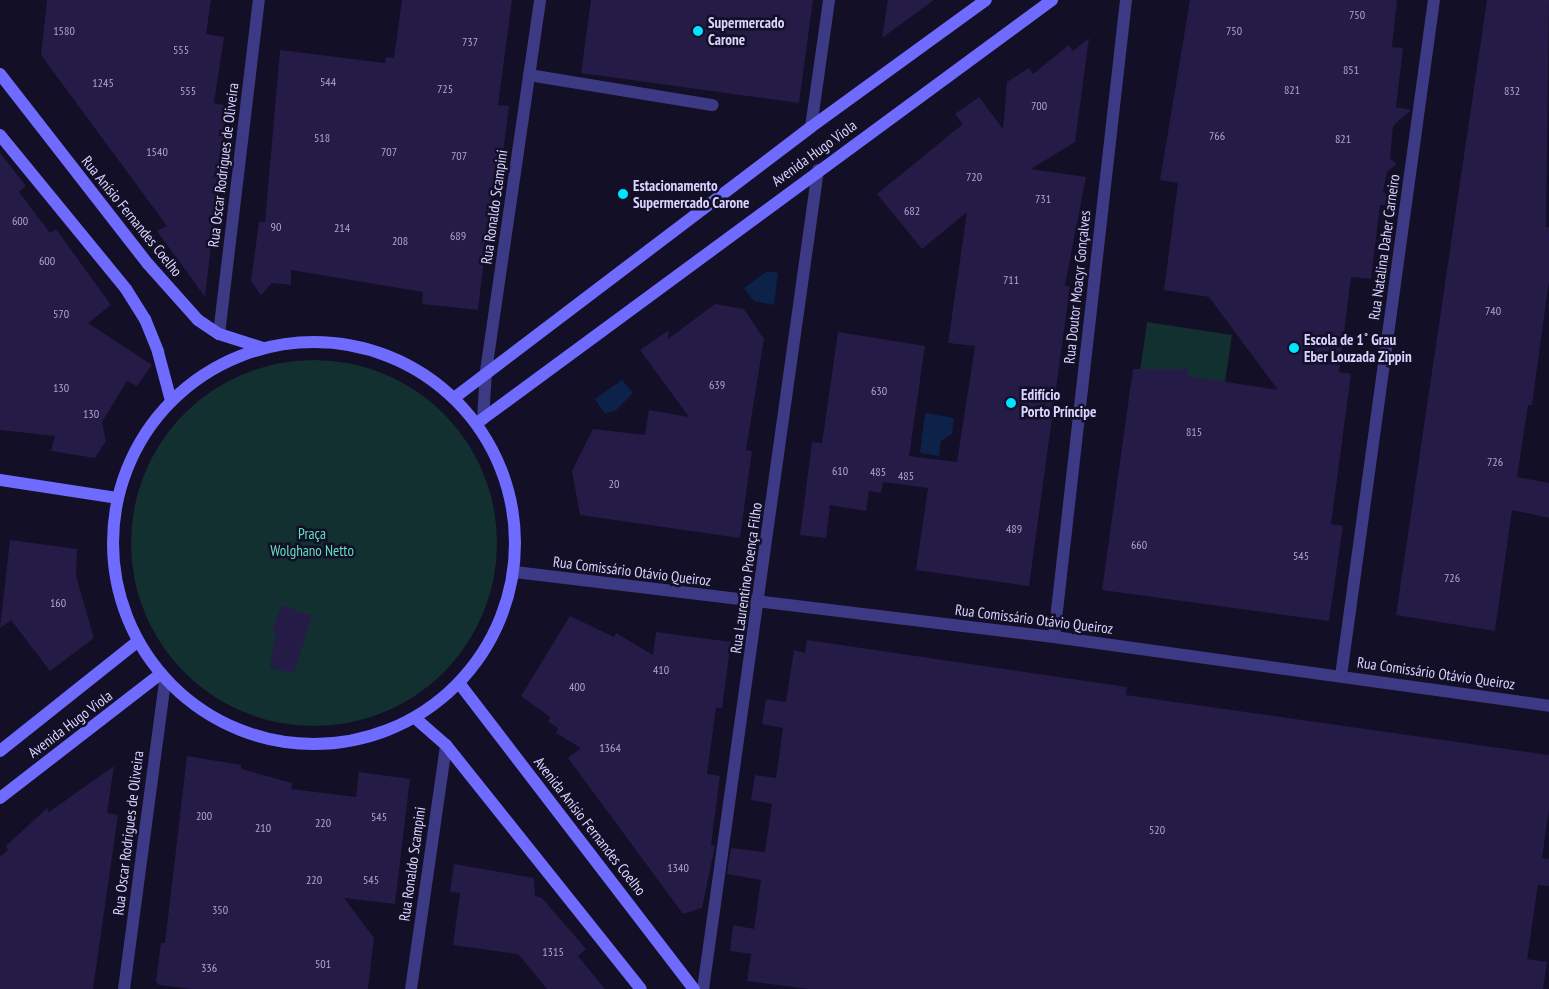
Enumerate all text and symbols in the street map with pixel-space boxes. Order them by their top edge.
house number: 750 [1349,8,1365,22]
place label: Supermercado Carone [708,13,784,48]
house number: 1580 [53,24,75,38]
house number: 750 [1226,24,1242,38]
marker: Supermercado Carone [692,25,704,37]
house number: 737 [462,35,478,49]
house number: 555 [173,43,189,57]
house number: 851 [1343,63,1359,77]
house number: 544 [320,75,336,89]
house number: 1245 [92,76,114,90]
street label: Rua Oscar Rodrigues de Oliveira [204,82,242,248]
house number: 725 [437,82,453,96]
house number: 821 [1284,83,1300,97]
house number: 555 [180,84,196,98]
house number: 832 [1504,84,1520,98]
house number: 700 [1031,99,1047,113]
street label: Avenida Hugo Viola [768,116,860,190]
house number: 766 [1209,129,1225,143]
house number: 518 [314,131,330,145]
house number: 821 [1335,132,1351,146]
house number: 1540 [146,145,168,159]
house number: 707 [381,145,397,159]
house number: 707 [451,149,467,163]
street label: Rua Ronaldo Scampini [477,149,511,265]
street label: Rua Anísio Fernandes Coelho [78,152,186,280]
house number: 720 [966,170,982,184]
street label: Rua Natalina Daher Carneiro [1365,173,1403,321]
place label: Estacionamento Supermercado Carone [633,176,750,211]
marker: Estacionamento Supermercado Carone [617,188,629,200]
house number: 731 [1035,192,1051,206]
house number: 682 [904,204,920,218]
street label: Rua Doutor Moacyr Gonçalves [1060,209,1094,365]
house number: 600 [12,214,28,228]
house number: 90 [271,220,281,234]
house number: 214 [334,221,350,235]
house number: 689 [450,229,466,243]
house number: 208 [392,234,408,248]
house number: 600 [39,254,55,268]
house number: 711 [1003,273,1019,287]
house number: 740 [1485,304,1501,318]
house number: 570 [53,307,69,321]
place label: Escola de 1˚ Grau Eber Louzada Zippin [1304,330,1412,365]
marker: Escola de 1˚ Grau Eber Louzada Zippin [1288,342,1300,354]
house number: 639 [709,378,725,392]
house number: 130 [53,381,69,395]
house number: 630 [871,384,887,398]
place label: Edifício Porto Príncipe [1021,385,1096,420]
marker: Edifício Porto Príncipe [1005,397,1017,409]
house number: 130 [83,407,99,421]
house number: 815 [1186,425,1202,439]
house number: 726 [1487,455,1503,469]
house number: 610 [832,464,848,478]
house number: 485 [870,465,886,479]
house number: 485 [898,469,914,483]
house number: 20 [609,477,619,491]
street label: Rua Laurentino Proença Filho [726,501,766,655]
house number: 489 [1006,522,1022,536]
park label: Praça Wolghano Netto [270,524,354,559]
house number: 660 [1131,538,1147,552]
house number: 545 [1293,549,1309,563]
street label: Rua Comissário Otávio Queiroz [552,552,712,590]
house number: 726 [1444,571,1460,585]
house number: 160 [50,596,66,610]
street label: Rua Comissário Otávio Queiroz [954,600,1114,638]
street label: Rua Comissário Otávio Queiroz [1356,653,1516,693]
house number: 410 [653,663,669,677]
house number: 400 [569,680,585,694]
street label: Avenida Hugo Viola [24,686,116,762]
house number: 1364 [599,741,621,755]
street label: Rua Oscar Rodrigues de Oliveira [109,750,147,916]
street label: Avenida Anísio Fernandes Coelho [530,753,650,899]
street label: Rua Ronaldo Scampini [395,806,429,922]
house number: 200 [196,809,212,823]
house number: 545 [371,810,387,824]
house number: 220 [315,816,331,830]
house number: 210 [255,821,271,835]
house number: 520 [1149,823,1165,837]
house number: 1340 [667,861,689,875]
house number: 220 [306,873,322,887]
house number: 545 [363,873,379,887]
house number: 350 [212,903,228,917]
house number: 1315 [542,945,564,959]
house number: 501 [315,957,331,971]
house number: 336 [201,961,217,975]

